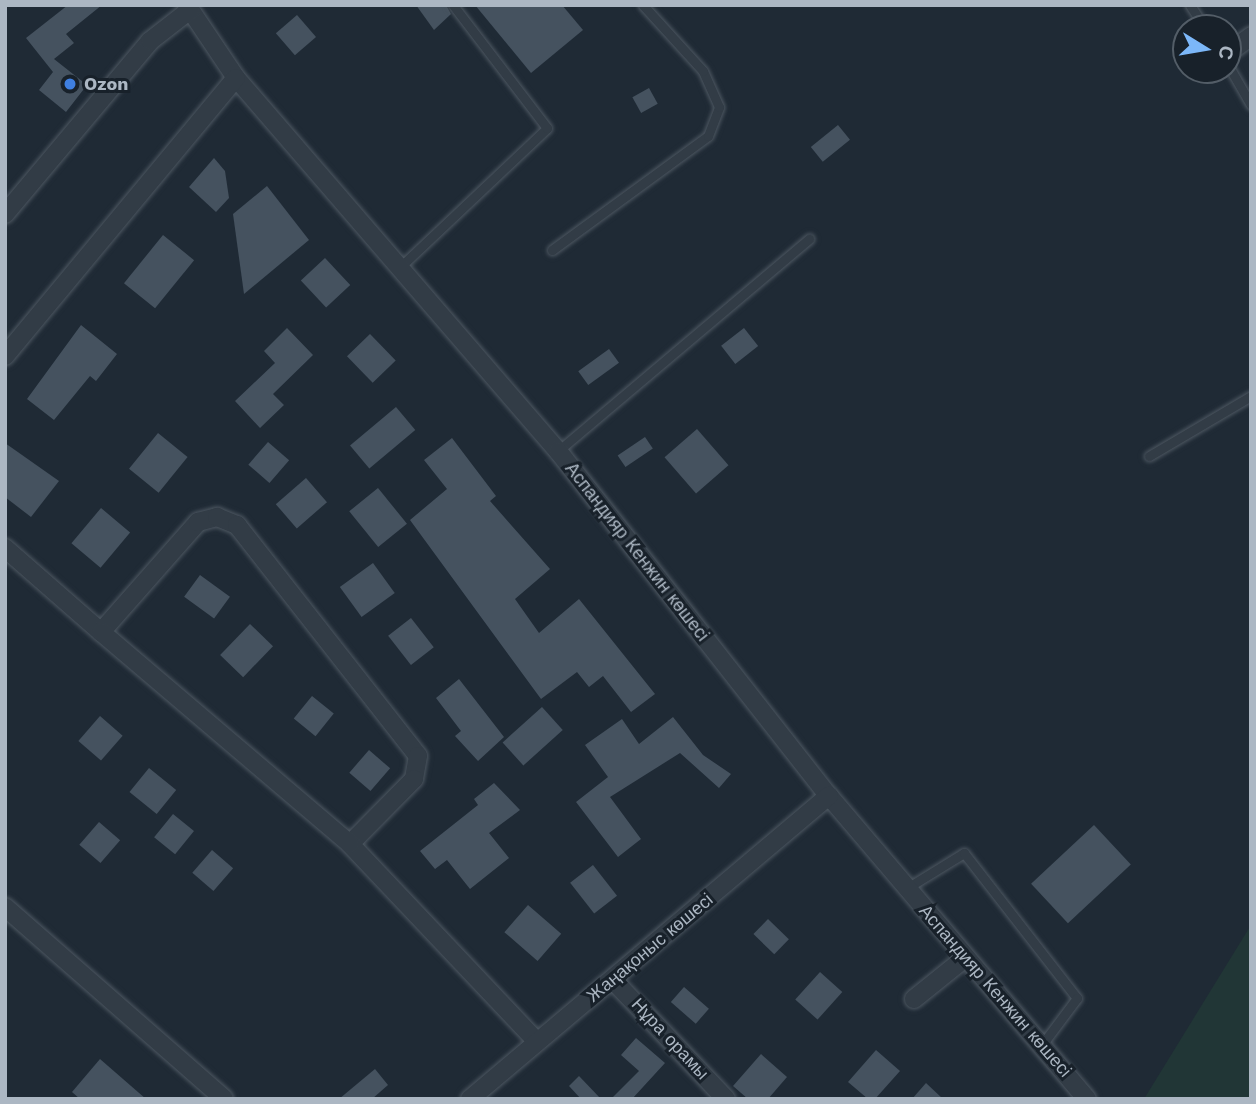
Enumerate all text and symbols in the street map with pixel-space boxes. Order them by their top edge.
north arrow [1172,14,1242,84]
text: С [1214,44,1239,62]
place label: Ozon [84,73,128,95]
marker: Ozon [62,76,78,92]
street label: Аспандияр Кенжин көшесі [560,458,714,646]
street label: Жаңақоныс көшесі [583,889,717,1007]
street label: Аспандияр Кенжин көшесі [914,900,1076,1082]
street label: Нұра орамы [627,994,713,1084]

